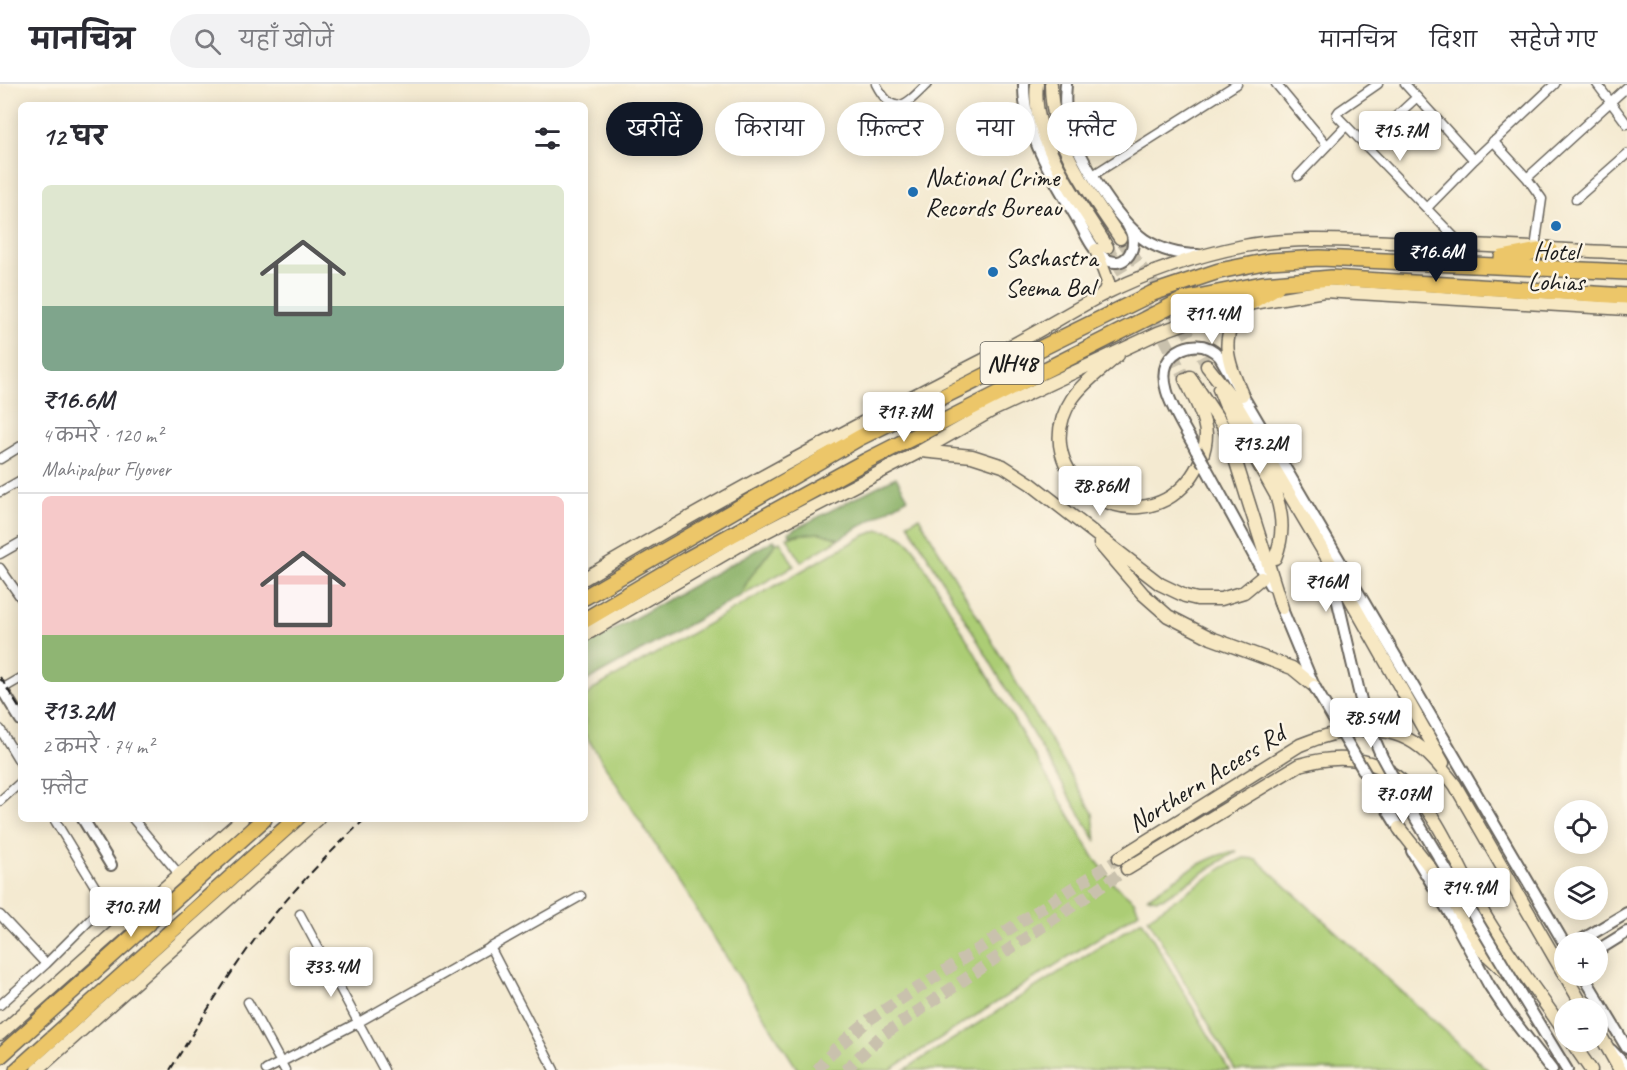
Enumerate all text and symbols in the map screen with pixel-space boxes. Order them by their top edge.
search box [170,14,590,68]
text: मानचित्र [30,22,134,57]
icon: search [191,25,224,58]
text: यहाँ खोजें [239,26,333,54]
text: मानचित्र [1319,27,1396,53]
text: दिशा [1429,27,1477,53]
text: सहेजे गए [1510,27,1597,53]
chip: खरीदें [606,102,703,156]
chip: किराया [715,102,825,156]
chip: फ़िल्टर [837,102,944,156]
chip: नया [956,102,1035,156]
chip: फ़्लैट [1047,102,1137,156]
pin: ₹15.7M [1351,111,1449,162]
text: ₹15.7M [1373,118,1427,143]
text: 12 घर [42,120,106,153]
icon: filters [531,122,564,155]
place label: National Crime Records Bureau [925,161,1063,224]
marker: National Crime Records Bureau [906,185,920,199]
marker: Hotel Lohias [1549,219,1563,233]
icon: home [249,224,357,332]
pin: ₹16.6M [1387,232,1485,283]
place label: Hotel Lohias [1528,235,1586,298]
text: ₹16.6M [1408,239,1464,264]
place label: Sashastra Seema Bal [1005,241,1100,304]
marker: Sashastra Seema Bal [986,265,1000,279]
pin: ₹11.4M [1163,294,1261,345]
text: ₹11.4M [1185,301,1239,326]
road number: NH48 [980,342,1044,384]
text: ₹16.6M [42,383,114,416]
pin: ₹17.7M [855,392,953,443]
text: ₹17.7M [877,399,931,424]
text: 4 कमरे · 120 m² [42,423,162,448]
pin: ₹13.2M [1211,424,1309,475]
text: ₹13.2M [1233,431,1287,456]
text: Mahipalpur Flyover [42,457,171,482]
pin: ₹8.86M [1051,466,1149,517]
text: ₹8.86M [1073,473,1127,498]
icon: home [249,535,357,643]
pin: ₹16M [1290,562,1362,613]
text: ₹16M [1305,569,1347,594]
text: ₹13.2M [42,694,113,727]
pin: ₹8.54M [1322,698,1420,749]
text: ₹8.54M [1344,705,1398,730]
street label: Northern Access Rd [1122,715,1294,840]
text: 2 कमरे · 74 m² [42,734,153,759]
pin: ₹7.07M [1354,774,1452,825]
text: फ़्लैट [42,775,88,800]
text: ₹7.07M [1376,781,1430,806]
map controls [1554,800,1608,1052]
button: locate [1554,800,1608,854]
button: layers [1554,866,1608,920]
pin: ₹14.9M [1420,868,1518,919]
text: ₹14.9M [1442,875,1496,900]
pin: ₹10.7M [82,887,180,938]
text: ₹10.7M [104,894,158,919]
button: + [1554,932,1608,986]
pin: ₹33.4M [282,947,380,998]
text: ₹33.4M [304,954,358,979]
button: − [1554,998,1608,1052]

